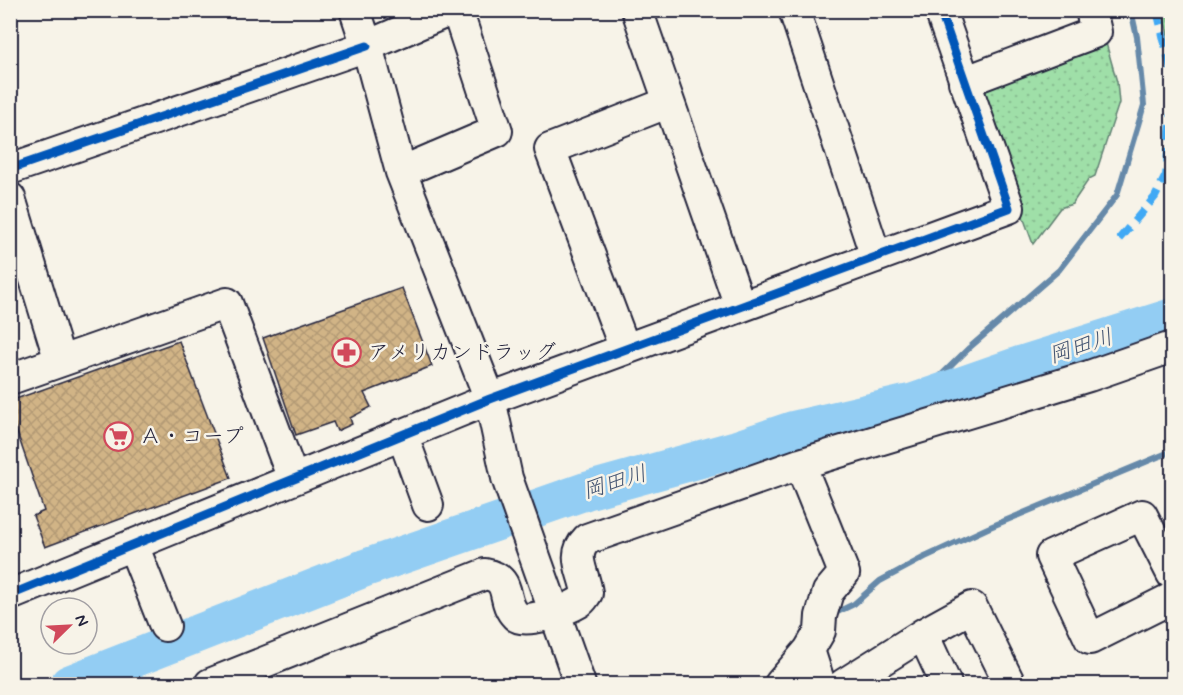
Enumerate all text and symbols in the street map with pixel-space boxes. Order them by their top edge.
water label: 岡田川 [1045,323,1117,371]
pharmacy icon: アメリカンドラッグ [331,337,363,369]
place label: アメリカンドラッグ [368,339,556,367]
supermarket icon: Ａ・コープ [103,421,135,453]
place label: Ａ・コープ [140,423,244,451]
water label: 岡田川 [579,460,651,506]
north arrow [39,596,99,656]
text: N [70,611,93,630]

